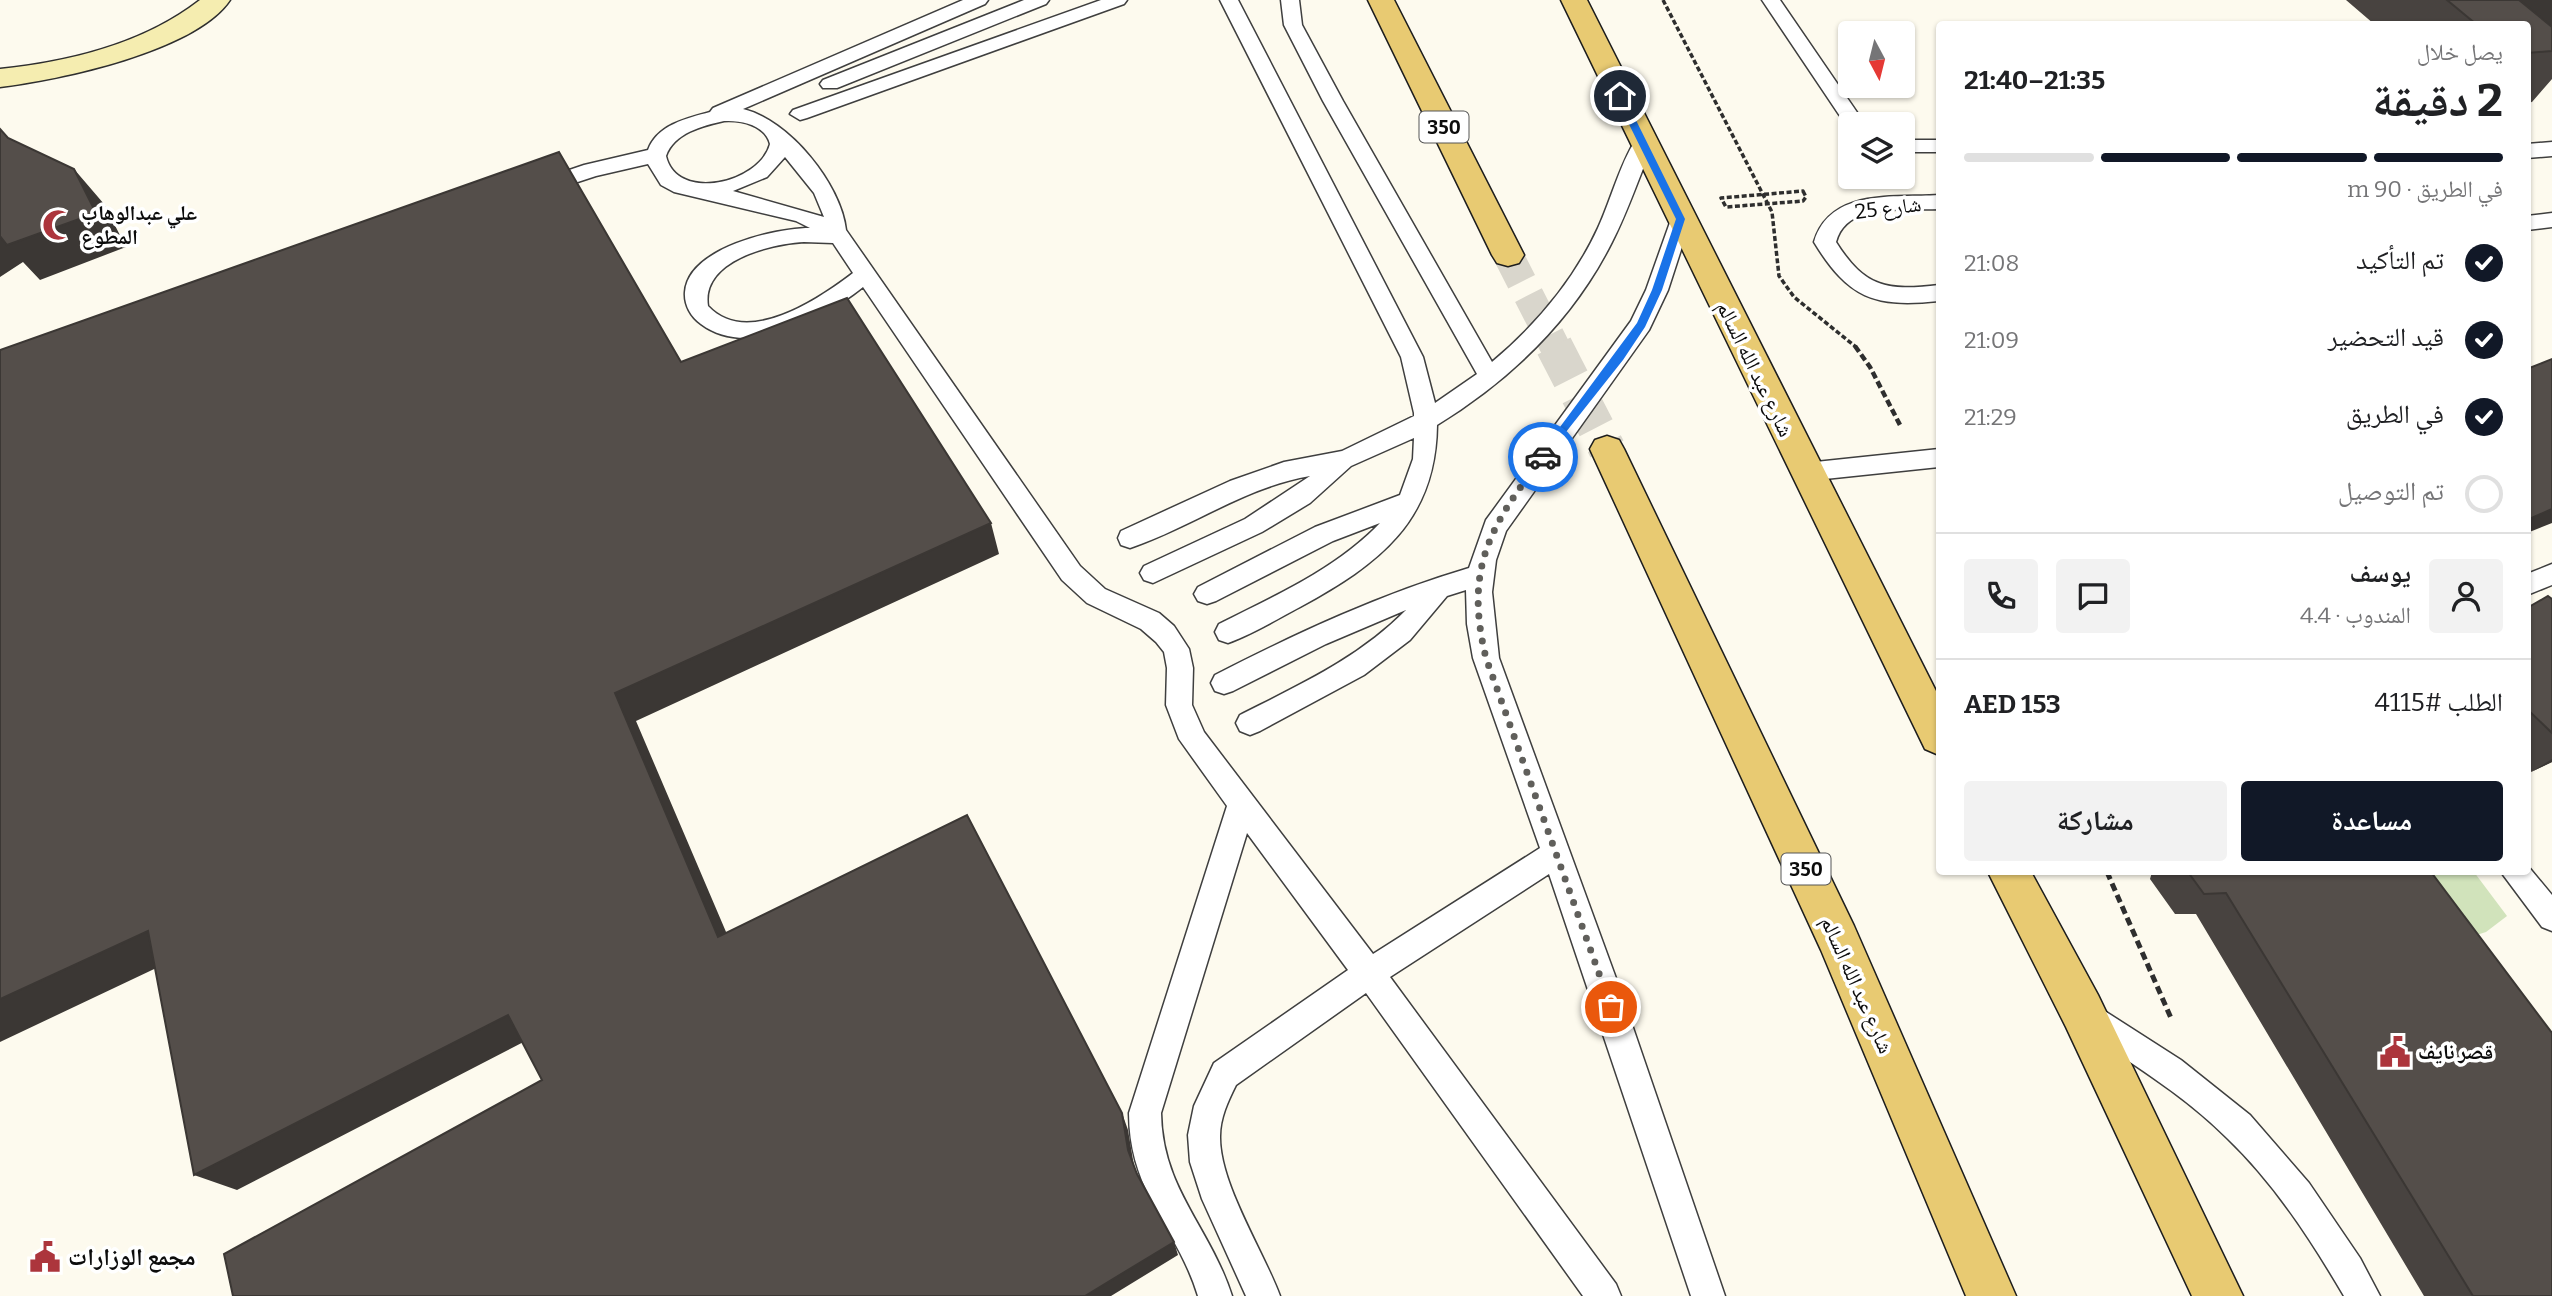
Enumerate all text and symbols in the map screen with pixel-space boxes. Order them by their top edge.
north arrow [1838,21,1914,98]
map controls [1838,21,1915,189]
text: يصل خلال [2417,38,2503,66]
text: 21:35–21:40 [1964,65,2105,96]
pin [1590,66,1650,126]
text: 2 دقيقة [2372,73,2503,128]
icon: home [1601,77,1639,115]
road number: 350 [1420,111,1468,142]
button: layers [1838,112,1915,189]
text: في الطريق · 90 m [2347,175,2503,203]
street label: شارع 25 [1853,191,1923,225]
place label: علي عبدالوهاب المطوع [81,200,197,250]
mosque icon: علي عبدالوهاب المطوع [41,208,75,242]
icon: check [2465,244,2503,282]
text: تم التأكيد [2356,245,2444,276]
text: 21:08 [1964,249,2019,277]
street label: شارع عبد الله السالم [1710,297,1799,441]
icon: check [2465,321,2503,359]
text: قيد التحضير [2328,322,2444,353]
text: 21:09 [1964,326,2019,354]
icon: check [2465,398,2503,436]
text: في الطريق [2346,399,2444,430]
text: 21:29 [1964,403,2017,431]
courier [1508,422,1578,492]
icon: car [1524,438,1562,476]
text: تم التوصيل [2338,476,2444,507]
text: يوسف [2350,558,2411,589]
button: phone [1964,559,2038,633]
button: chat [2056,559,2130,633]
button: person [2429,559,2503,633]
text: المندوب · 4.4 [2300,601,2411,629]
text: الطلب #4115 [2375,687,2503,718]
text: AED 153 [1964,689,2061,720]
button: مشاركة [1964,781,2227,861]
button: مساعدة [2241,781,2503,861]
road number: 350 [1782,854,1830,884]
street label: شارع عبد الله السالم [1814,912,1899,1058]
pin [1581,977,1641,1037]
icon: bag [1592,988,1630,1026]
public building icon: قصر نايف [2378,1035,2412,1069]
place label: قصر نايف [2418,1039,2493,1065]
public building icon: مجمع الوزارات [28,1240,62,1274]
place label: مجمع الوزارات [68,1243,196,1273]

